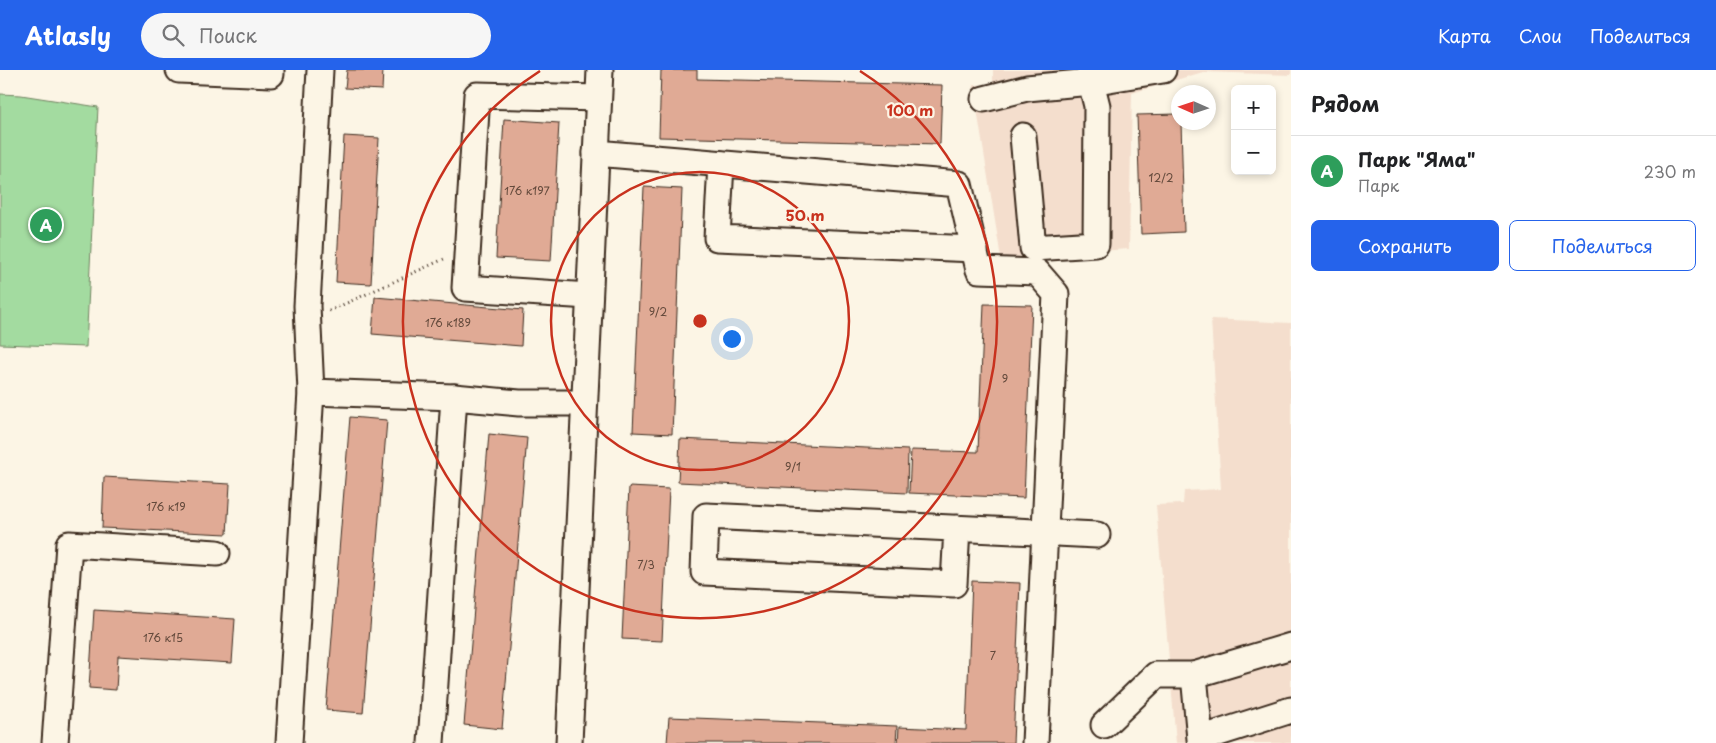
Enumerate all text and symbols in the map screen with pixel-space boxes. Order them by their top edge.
search box [141,13,491,58]
text: Atlasly [25,17,111,53]
icon: search [159,21,187,49]
text: Поиск [199,21,257,49]
text: Карта [1438,22,1491,49]
text: Слои [1519,22,1562,49]
text: Поделиться [1590,22,1691,49]
north arrow [1171,85,1216,130]
map controls [1231,85,1276,175]
button: + [1231,85,1276,130]
text: Рядом [1311,87,1379,119]
text: 100 m [887,98,933,121]
button: − [1231,130,1276,175]
text: Парк "Яма" [1358,145,1475,173]
text: A [1321,159,1333,183]
text: 230 m [1644,159,1696,183]
house number: 12/2 [1149,169,1174,186]
text: Парк [1358,173,1399,197]
house number: 176 к197 [504,182,550,199]
text: 50 m [786,203,824,226]
pin: A [30,206,62,244]
button: Сохранить [1311,220,1499,271]
button: Поделиться [1509,220,1696,271]
house number: 9/2 [649,303,668,320]
centre of rings [691,312,709,330]
house number: 176 к189 [425,314,471,331]
your location [719,326,745,352]
house number: 9 [1002,370,1008,387]
house number: 9/1 [785,458,801,475]
house number: 176 к19 [146,498,186,515]
house number: 7/3 [637,556,655,573]
house number: 176 к15 [143,629,183,646]
house number: 7 [990,647,996,664]

